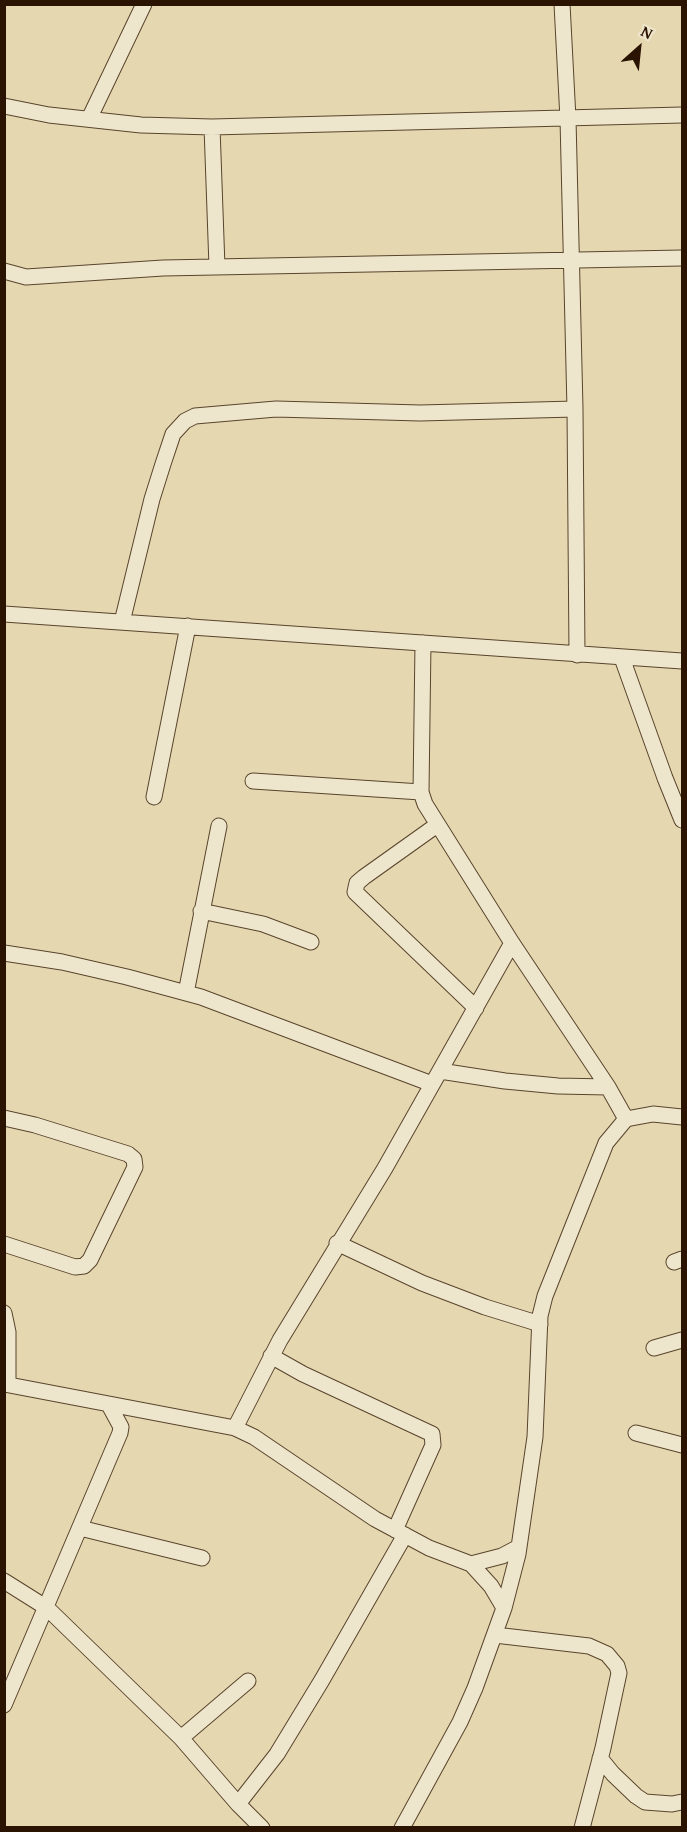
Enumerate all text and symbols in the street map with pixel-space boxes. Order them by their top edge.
north arrow [609,18,669,78]
text: N [637,19,657,45]

